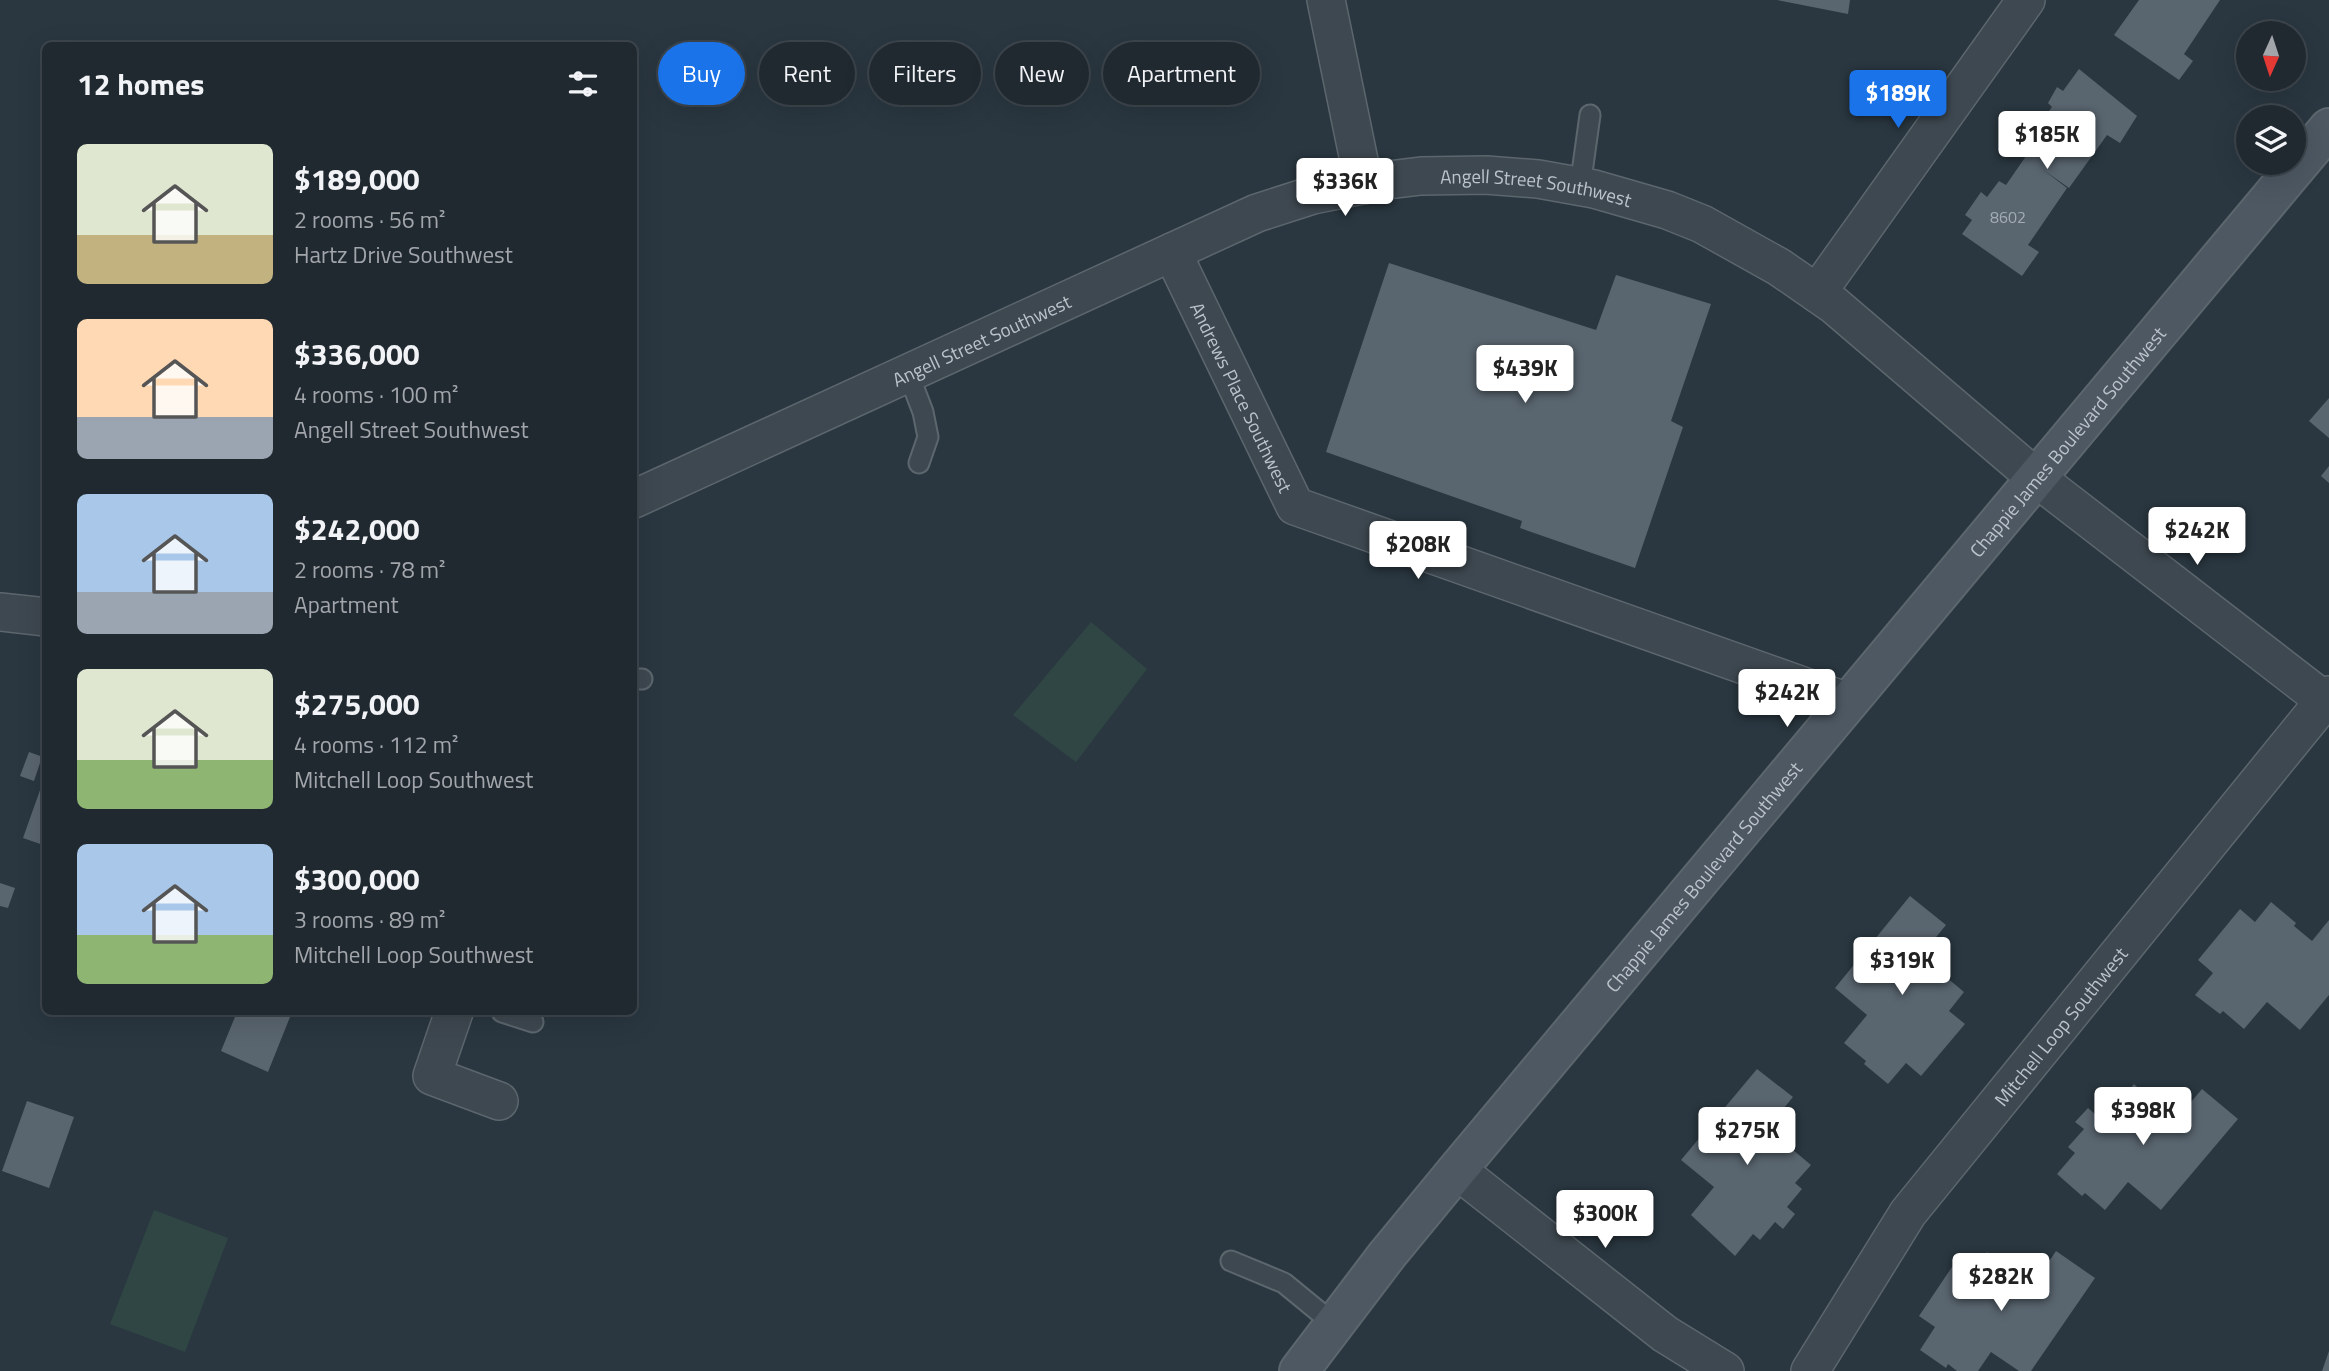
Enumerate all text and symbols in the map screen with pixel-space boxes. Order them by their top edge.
north arrow [2236,21,2306,91]
map controls [2236,21,2306,175]
chip: Buy [658,42,745,105]
chip: Rent [759,42,855,105]
chip: Filters [869,42,981,105]
chip: New [995,42,1089,105]
chip: Apartment [1103,42,1260,105]
text: 12 homes [77,61,204,107]
icon: filters [564,65,602,103]
pin: $189K [1849,71,1947,130]
text: $189K [1865,75,1931,110]
button: layers [2236,105,2306,175]
pin: $185K [1998,111,2096,171]
text: $185K [2014,116,2080,151]
text: $189,000 [294,156,420,202]
pin: $336K [1296,158,1394,218]
street label: Angell Street Southwest [1440,160,1636,214]
text: $336K [1312,163,1378,198]
icon: home [133,172,217,256]
text: 2 rooms · 56 m² [294,202,445,237]
house number: 8602 [1990,205,2026,229]
text: Hartz Drive Southwest [294,237,513,272]
street label: Angell Street Southwest [887,286,1076,393]
street label: Andrews Place Southwest [1184,297,1301,498]
street label: Chappie James Boulevard Southwest [1962,319,2172,563]
text: $336,000 [294,331,420,377]
pin: $439K [1476,346,1574,405]
icon: home [133,347,217,431]
text: $439K [1492,350,1558,385]
text: 4 rooms · 100 m² [294,377,458,412]
text: Angell Street Southwest [294,412,528,447]
text: $242,000 [294,506,420,552]
pin: $242K [2148,508,2246,567]
text: $242K [2164,512,2230,547]
icon: home [133,522,217,606]
pin: $208K [1369,522,1467,581]
text: $208K [1385,526,1451,561]
text: 2 rooms · 78 m² [294,552,445,587]
text: Apartment [294,587,399,622]
pin: $242K [1738,670,1836,729]
text: $242K [1754,674,1820,709]
text: $275,000 [294,681,420,727]
icon: home [133,697,217,781]
text: 4 rooms · 112 m² [294,727,458,762]
street label: Chappie James Boulevard Southwest [1598,754,1808,998]
text: Mitchell Loop Southwest [294,762,533,797]
text: $300,000 [294,856,420,902]
icon: home [133,872,217,956]
text: 3 rooms · 89 m² [294,902,445,937]
text: Mitchell Loop Southwest [294,937,533,972]
pin: $319K [1853,937,1951,997]
street label: Mitchell Loop Southwest [1986,940,2134,1112]
text: $319K [1869,942,1935,977]
pin: $398K [2094,1088,2192,1147]
text: $398K [2110,1092,2176,1127]
pin: $275K [1698,1108,1796,1167]
text: $275K [1714,1112,1780,1147]
pin: $300K [1556,1190,1654,1250]
text: $300K [1572,1195,1638,1230]
pin: $282K [1952,1254,2050,1313]
text: $282K [1968,1258,2034,1293]

